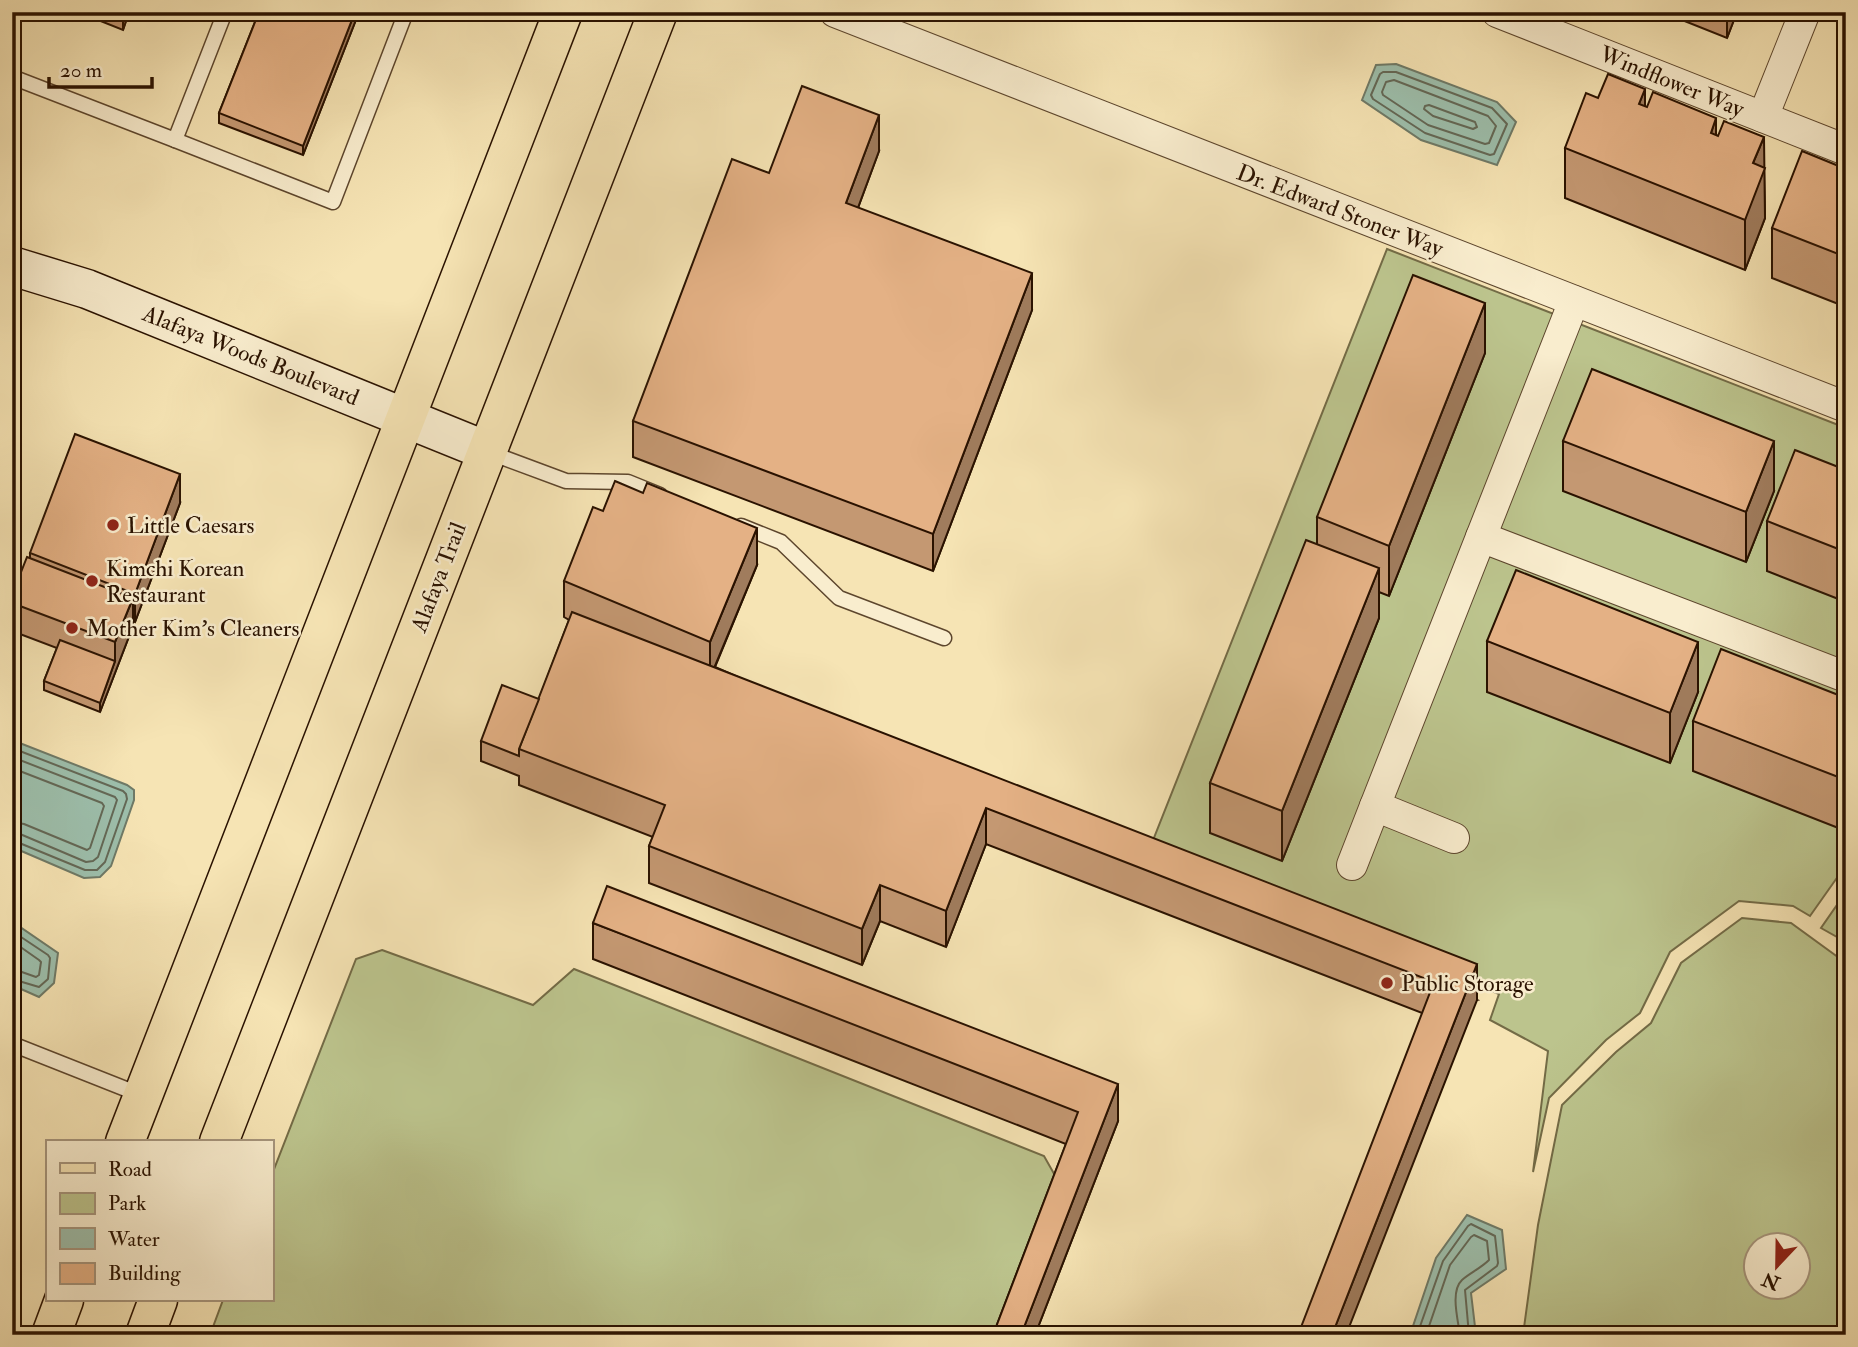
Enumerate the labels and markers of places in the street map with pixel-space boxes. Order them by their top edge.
place label: Little Caesars [127,511,255,540]
marker: Little Caesars [105,517,121,533]
place label: Kimchi Korean Restaurant [106,554,245,609]
marker: Kimchi Korean Restaurant [84,573,100,589]
place label: Mother Kim's Cleaners [86,614,299,643]
marker: Mother Kim's Cleaners [64,620,80,636]
place label: Public Storage [1401,969,1534,998]
marker: Public Storage [1379,975,1395,991]

